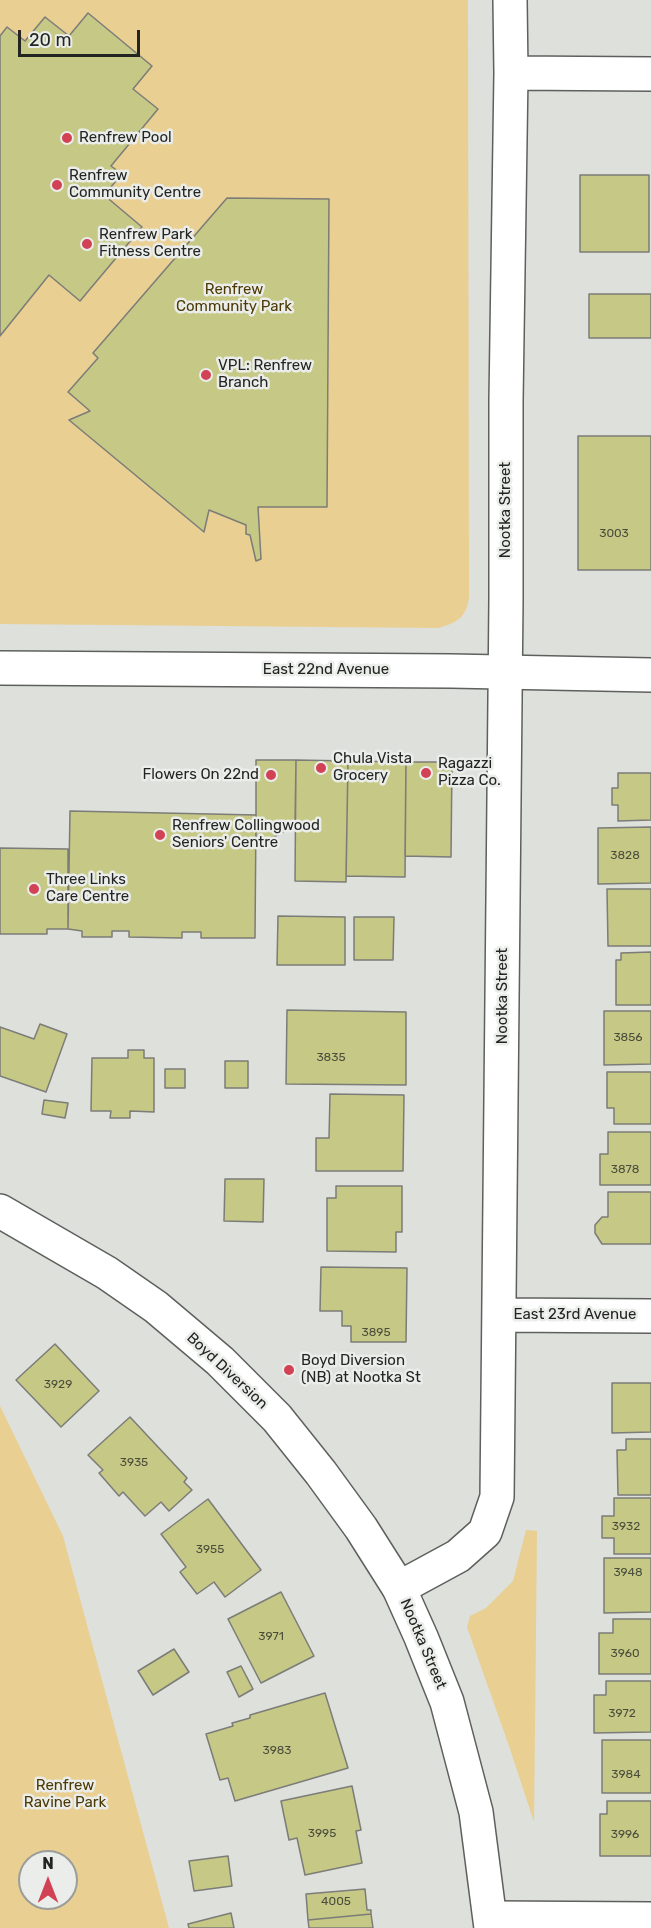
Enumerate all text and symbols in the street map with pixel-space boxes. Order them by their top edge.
scale bar [21,18,142,56]
text: 20 m [29,29,71,51]
place label: Renfrew Pool [79,129,172,147]
marker: Renfrew Pool [60,131,74,145]
place label: Renfrew Community Centre [69,167,201,202]
marker: Renfrew Community Centre [50,178,64,192]
place label: Renfrew Park Fitness Centre [99,226,201,261]
marker: Renfrew Park Fitness Centre [80,237,94,251]
park label: Renfrew Community Park [176,281,292,316]
place label: VPL: Renfrew Branch [218,357,312,392]
marker: VPL: Renfrew Branch [199,368,213,382]
street label: Nootka Street [497,462,515,558]
house number: 3003 [599,527,629,541]
street label: East 22nd Avenue [263,661,389,679]
place label: Chula Vista Grocery [333,750,412,785]
place label: Ragazzi Pizza Co. [438,755,501,790]
marker: Chula Vista Grocery [314,761,328,775]
place label: Flowers On 22nd [142,766,259,784]
marker: Ragazzi Pizza Co. [419,766,433,780]
marker: Flowers On 22nd [264,768,278,782]
place label: Renfrew Collingwood Seniors' Centre [172,817,320,852]
marker: Renfrew Collingwood Seniors' Centre [153,828,167,842]
house number: 3828 [610,849,640,863]
place label: Three Links Care Centre [46,871,129,906]
marker: Three Links Care Centre [27,882,41,896]
street label: Nootka Street [494,948,512,1044]
house number: 3856 [613,1031,643,1045]
house number: 3835 [316,1051,346,1065]
house number: 3878 [611,1163,639,1177]
street label: East 23rd Avenue [513,1306,637,1324]
house number: 3895 [361,1326,391,1340]
street label: Boyd Diversion [183,1329,271,1413]
place label: Boyd Diversion (NB) at Nootka St [301,1352,421,1387]
marker: Boyd Diversion (NB) at Nootka St [282,1363,296,1377]
house number: 3929 [44,1378,72,1392]
house number: 3935 [120,1456,148,1470]
house number: 3932 [612,1520,640,1534]
house number: 3955 [196,1543,224,1557]
house number: 3948 [613,1566,643,1580]
street label: Nootka Street [396,1596,450,1692]
house number: 3971 [258,1630,284,1644]
house number: 3960 [610,1647,640,1661]
house number: 3972 [608,1707,636,1721]
house number: 3983 [262,1744,292,1758]
house number: 3984 [611,1768,641,1782]
park label: Renfrew Ravine Park [24,1777,106,1812]
house number: 3995 [308,1827,336,1841]
house number: 3996 [611,1828,639,1842]
north arrow [18,1850,78,1910]
text: N [42,1854,54,1873]
house number: 4005 [321,1895,351,1909]

